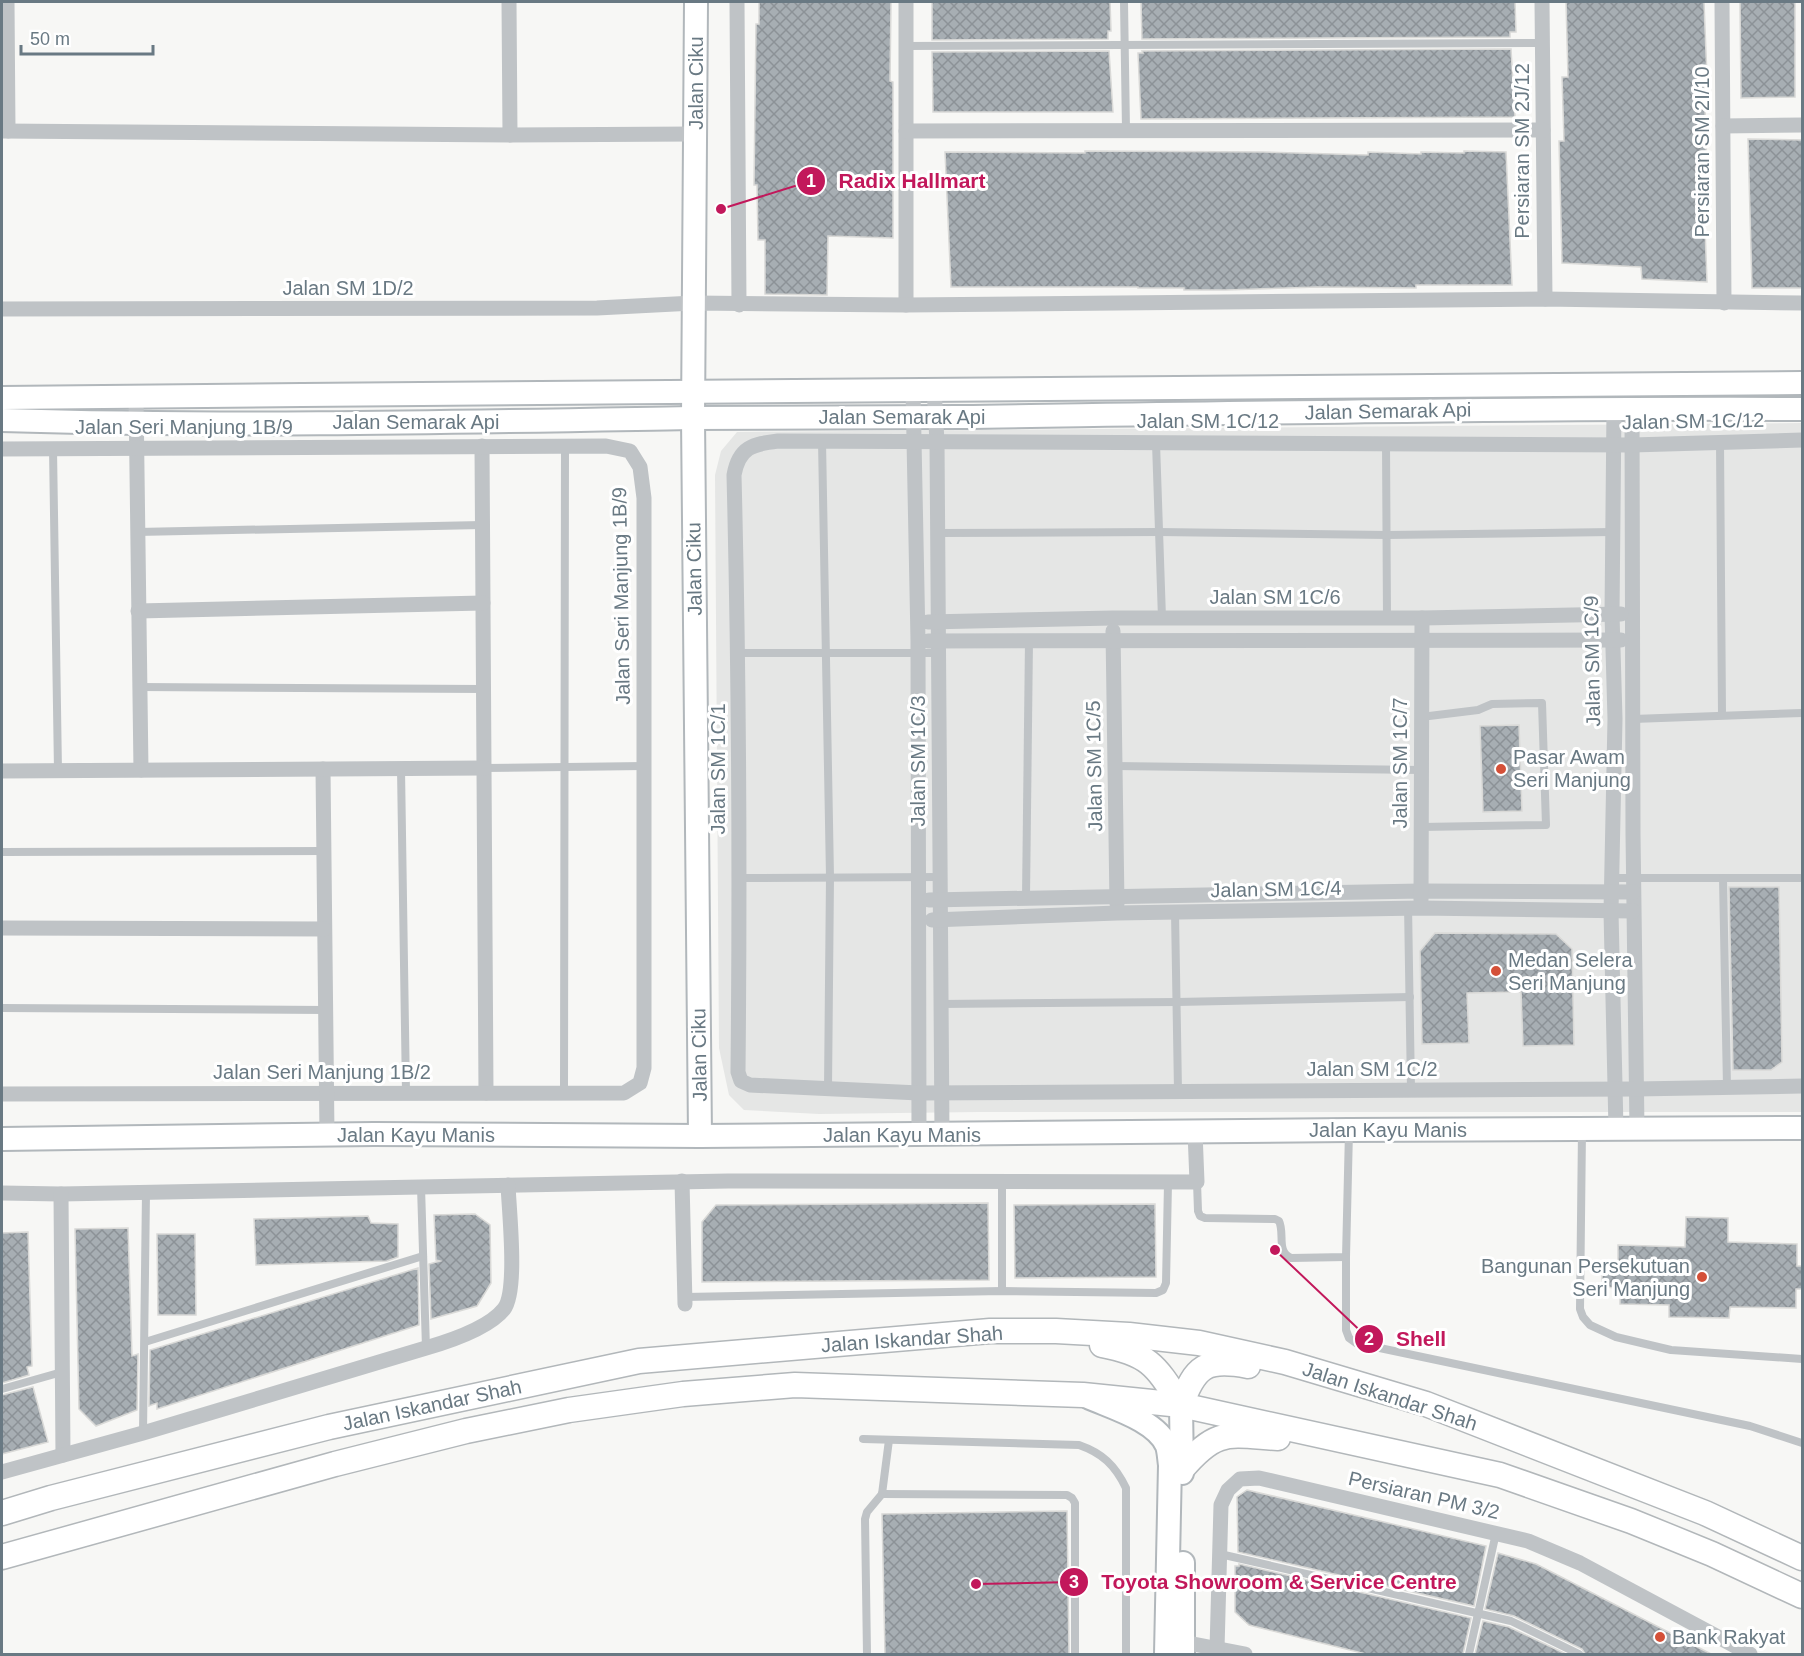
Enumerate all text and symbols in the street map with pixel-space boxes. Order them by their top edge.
scale bar [21,18,153,56]
text: 50 m [30,29,70,49]
street label: Jalan Ciku [685,36,707,130]
street label: Persiaran SM 2J/12 [1511,63,1533,239]
street label: Persiaran SM 2I/10 [1691,66,1713,238]
callout: Radix Hallmart [796,162,997,201]
text: Radix Hallmart [838,169,986,192]
text: 1 [806,171,816,191]
street label: Jalan SM 1D/2 [282,277,414,299]
street label: Jalan Semarak Api [1304,399,1472,423]
street label: Jalan Semarak Api [819,406,985,428]
street label: Jalan SM 1C/12 [1622,409,1764,433]
street label: Jalan SM 1C/12 [1137,410,1279,432]
street label: Jalan Semarak Api [333,411,499,433]
street label: Jalan Seri Manjung 1B/9 [75,416,293,438]
street label: Jalan Seri Manjung 1B/9 [608,487,634,705]
street label: Jalan Ciku [682,522,706,616]
street label: Jalan SM 1C/6 [1209,586,1341,608]
street label: Jalan SM 1C/9 [1580,595,1604,727]
street label: Jalan SM 1C/3 [907,695,929,827]
street label: Jalan SM 1C/7 [1389,697,1411,829]
street label: Jalan SM 1C/5 [1082,700,1106,832]
street label: Jalan SM 1C/1 [707,703,729,835]
place label: Pasar Awam Seri Manjung [1513,746,1631,791]
marker: Pasar Awam Seri Manjung [1494,762,1508,776]
street label: Jalan SM 1C/4 [1210,877,1342,901]
place label: Medan Selera Seri Manjung [1508,949,1633,994]
marker: Medan Selera Seri Manjung [1489,964,1503,978]
street label: Jalan Ciku [687,1008,711,1102]
street label: Jalan SM 1C/2 [1306,1058,1438,1080]
street label: Jalan Seri Manjung 1B/2 [213,1061,431,1083]
street label: Jalan Kayu Manis [1309,1119,1467,1141]
street label: Jalan Kayu Manis [337,1124,495,1146]
street label: Jalan Kayu Manis [823,1124,981,1146]
place label: Bangunan Persekutuan Seri Manjung [1481,1255,1690,1300]
marker: Bangunan Persekutuan Seri Manjung [1695,1270,1709,1284]
callout: Shell [1354,1320,1458,1359]
street label: Jalan Iskandar Shah [820,1322,1004,1356]
text: Shell [1396,1327,1446,1350]
text: 2 [1364,1329,1374,1349]
street label: Jalan Iskandar Shah [1300,1357,1480,1435]
street label: Jalan Iskandar Shah [341,1375,523,1435]
street label: Persiaran PM 3/2 [1346,1467,1502,1523]
callout: Toyota Showroom & Service Centre [1059,1562,1469,1601]
text: Toyota Showroom & Service Centre [1101,1570,1457,1593]
text: 3 [1069,1572,1079,1592]
place label: Bank Rakyat [1672,1626,1786,1648]
marker: Bank Rakyat [1653,1630,1667,1644]

